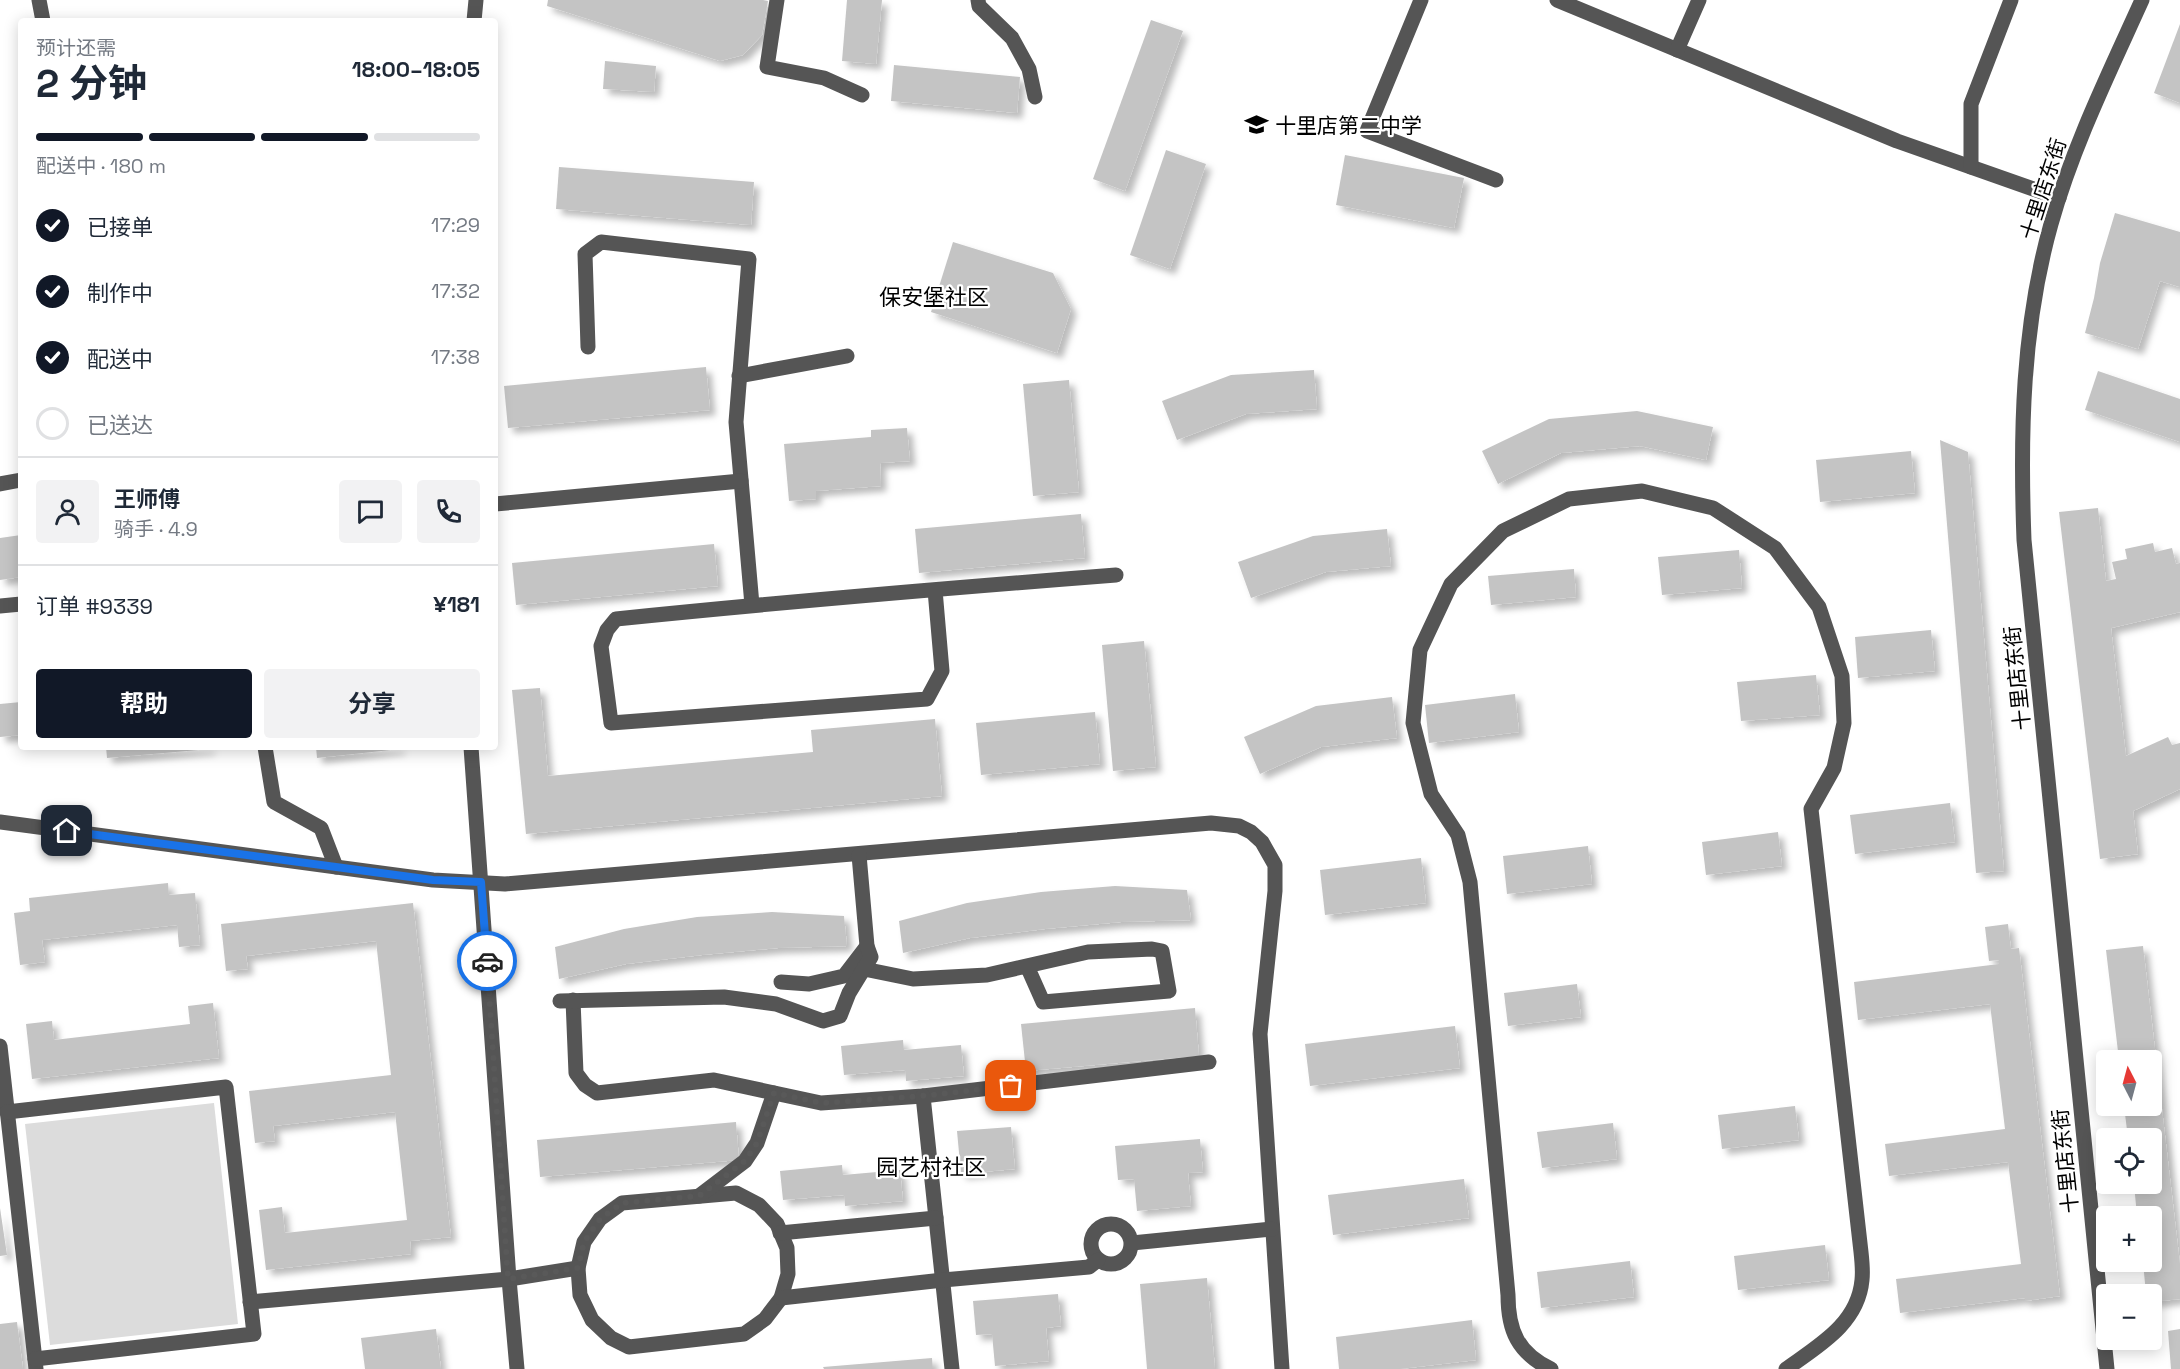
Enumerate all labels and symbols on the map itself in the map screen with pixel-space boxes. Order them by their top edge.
school or university icon: 十里店第二中学 [1244,112,1270,138]
place label: 十里店第二中学 [1275,112,1422,139]
street label: 十里店东街 [2014,135,2072,243]
district label: 保安堡社区 [879,283,989,311]
street label: 十里店东街 [1998,624,2036,732]
pin [41,805,92,856]
courier [457,931,517,991]
north arrow [2096,1050,2162,1116]
pin [985,1060,1036,1111]
street label: 十里店东街 [2046,1107,2084,1215]
district label: 园艺村社区 [876,1153,986,1181]

